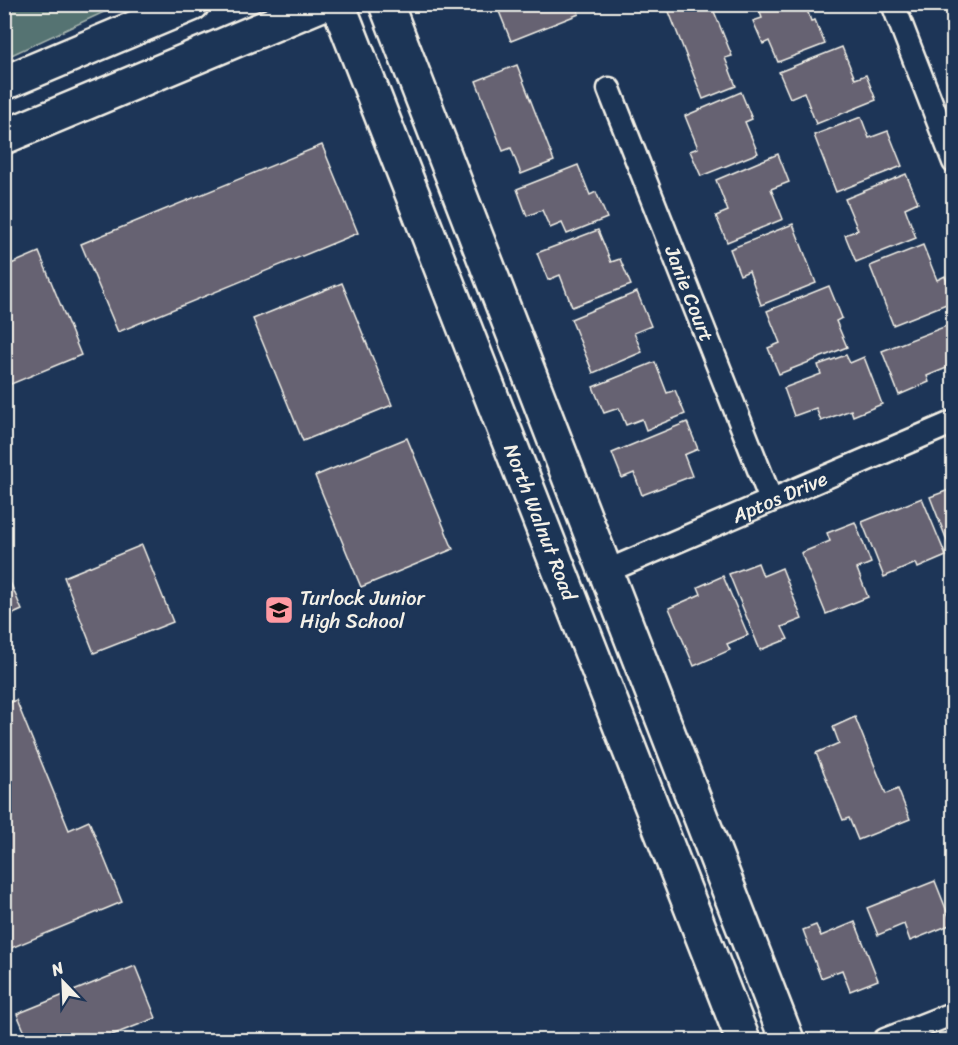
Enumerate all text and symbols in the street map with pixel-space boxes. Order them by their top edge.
street label: Janie Court [654,240,724,347]
street label: North Walnut Road [493,438,587,607]
street label: Aptos Drive [726,461,833,534]
place label: Turlock Junior High School [300,581,425,639]
school or university icon: Turlock Junior High School [263,594,295,626]
north arrow [33,952,93,1012]
text: N [46,953,69,985]

